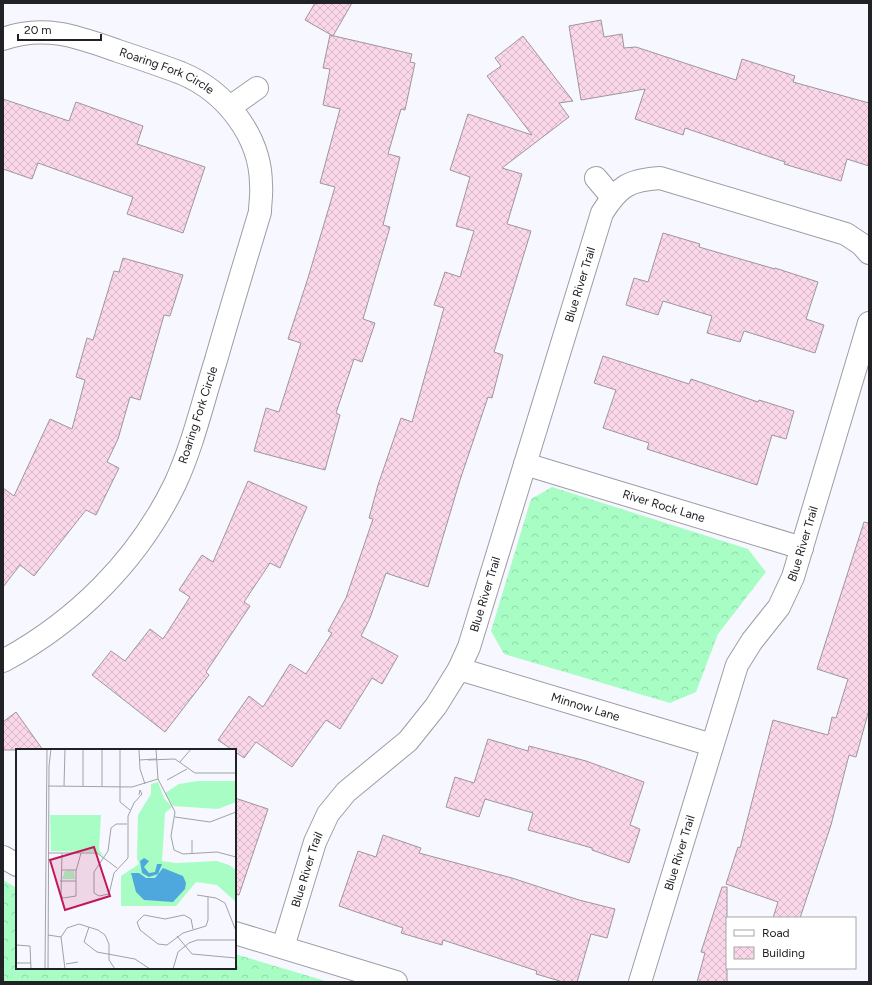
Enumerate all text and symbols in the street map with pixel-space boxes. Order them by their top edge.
scale bar [18,16,101,42]
text: 20 m [24,23,52,37]
street label: Roaring Fork Circle [117,45,217,97]
street label: Blue River Trail [562,245,598,324]
street label: Roaring Fork Circle [176,364,220,465]
street label: River Rock Lane [621,487,707,525]
street label: Blue River Trail [785,504,821,584]
street label: Blue River Trail [467,555,503,634]
street label: Minnow Lane [549,690,622,724]
inset map [16,749,236,969]
street label: Blue River Trail [661,814,698,892]
street label: Blue River Trail [289,830,326,909]
legend [726,917,856,969]
text: Road [762,926,790,940]
text: Building [762,946,805,960]

